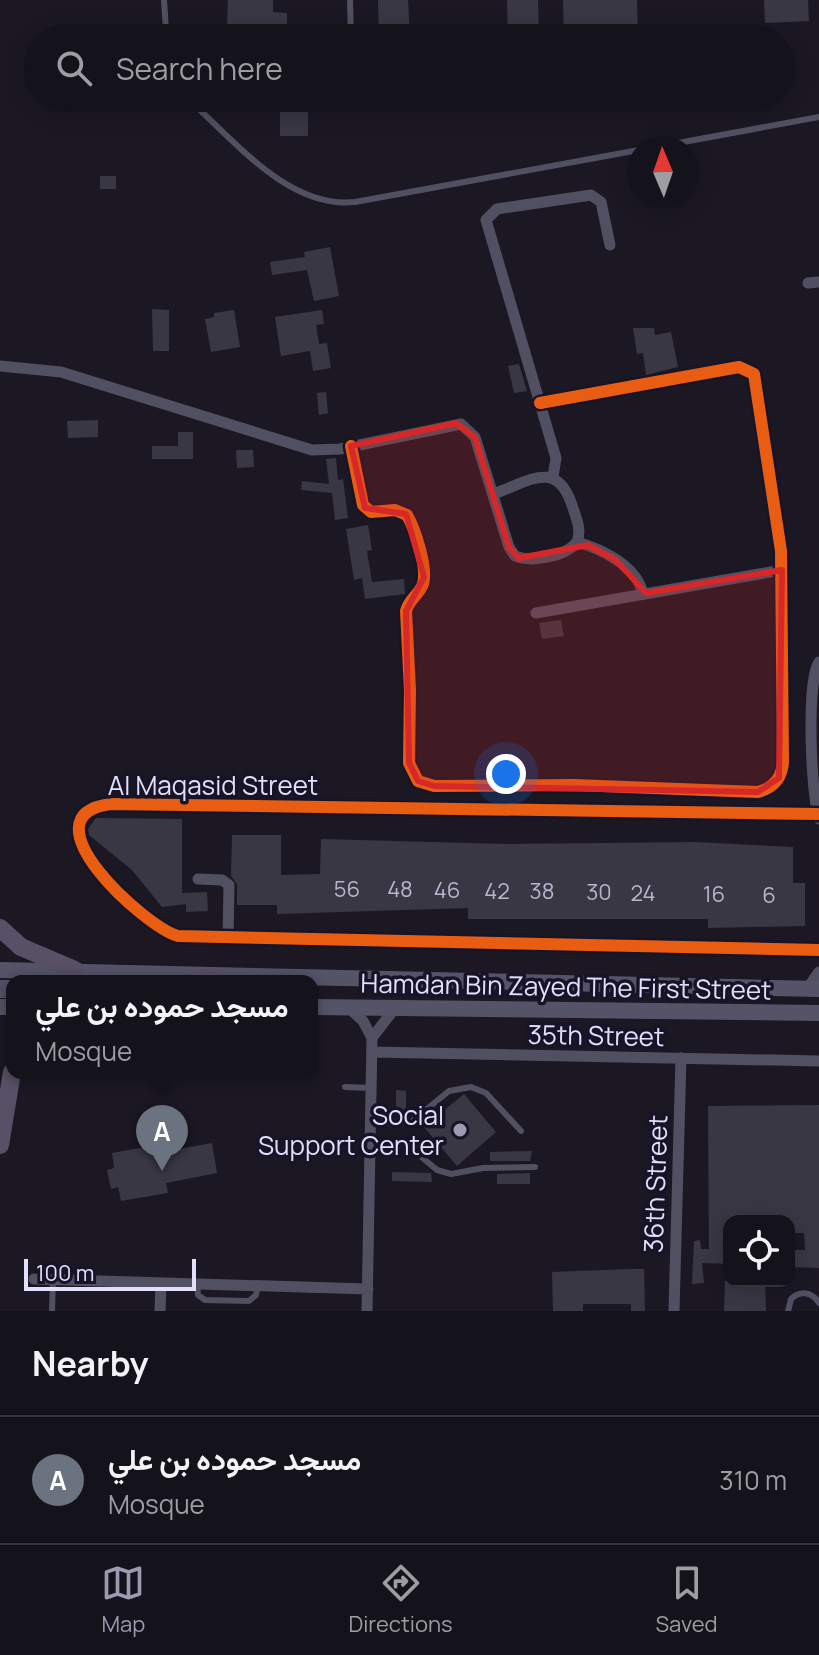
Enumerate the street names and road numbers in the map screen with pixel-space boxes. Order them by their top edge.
street label: Al Maqasid Street [108,767,318,803]
street label: Hamdan Bin Zayed The First Street [360,964,772,1008]
street label: 35th Street [527,1016,665,1054]
street label: 36th Street [635,1114,675,1254]

